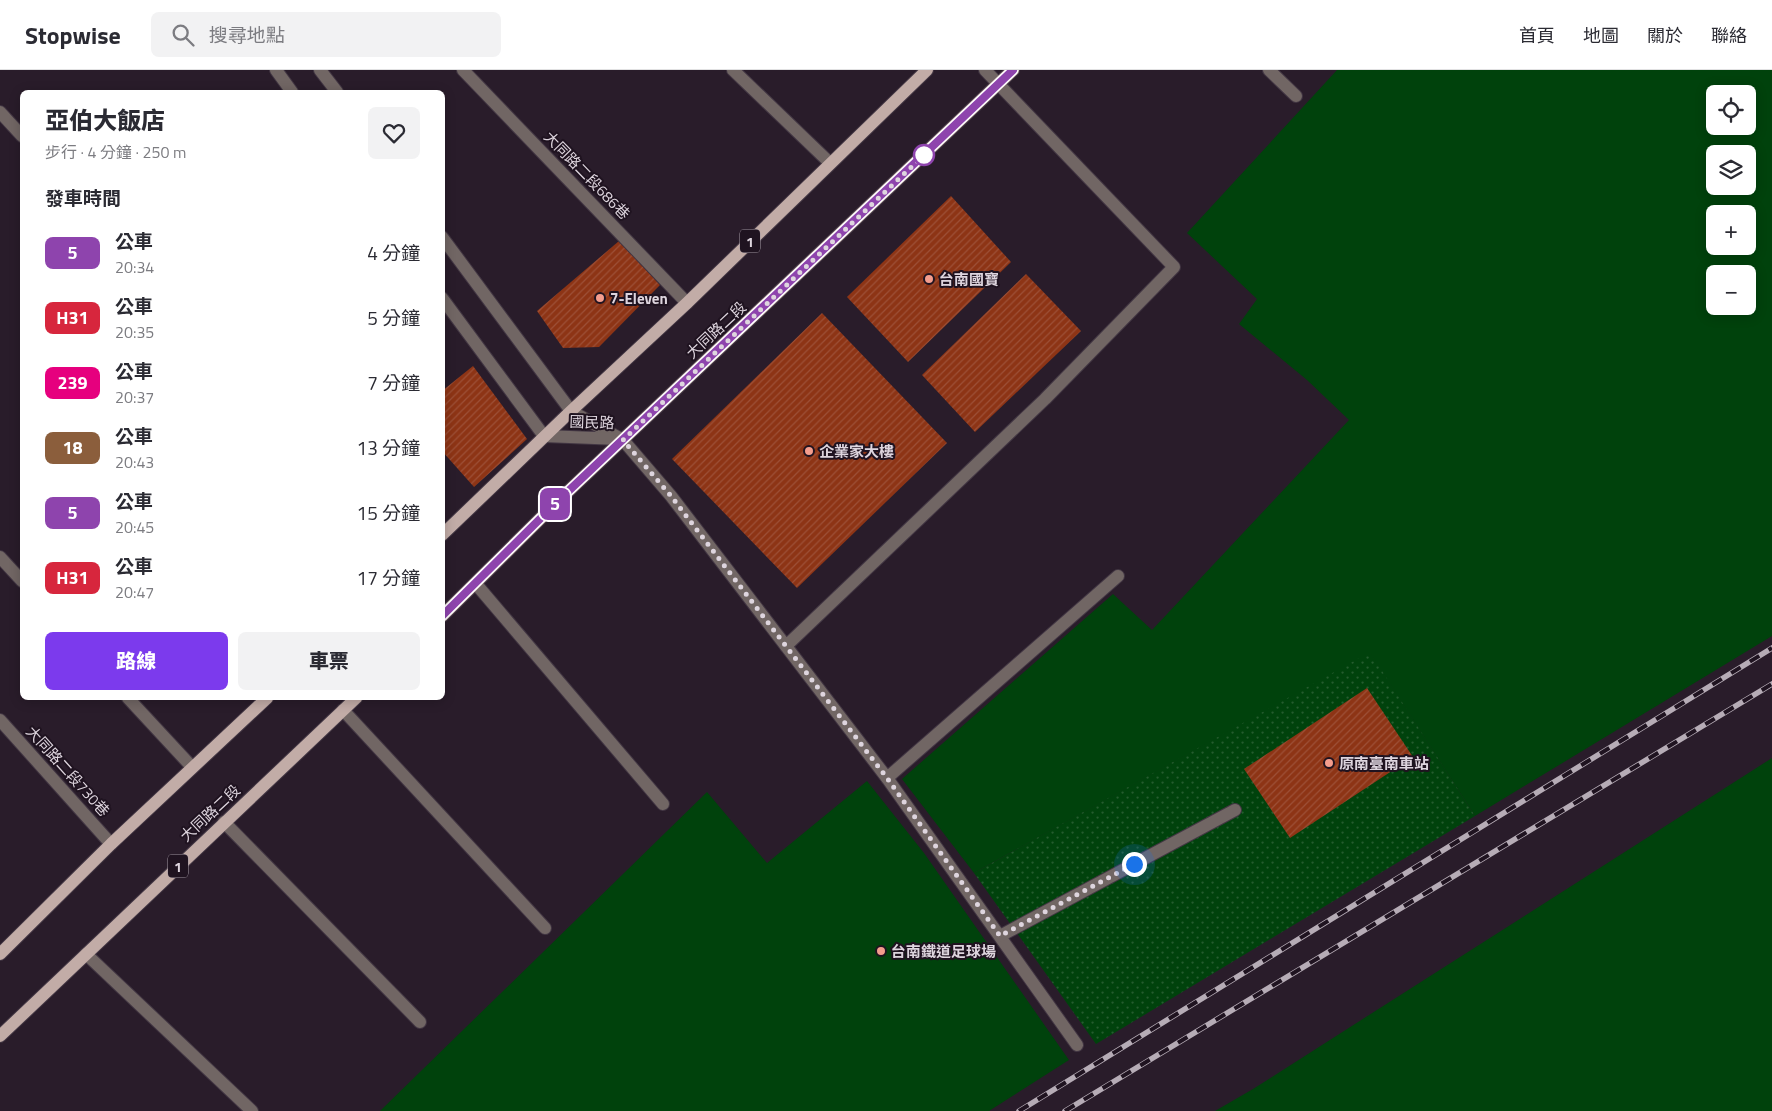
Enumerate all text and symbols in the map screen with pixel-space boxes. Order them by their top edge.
search box [151,12,501,57]
text: Stopwise [25,17,121,53]
text: 搜尋地點 [209,20,285,49]
icon: search [169,21,197,49]
text: 首頁 [1519,22,1555,49]
text: 地圖 [1583,22,1619,49]
text: 關於 [1647,22,1683,49]
text: 聯絡 [1711,22,1747,49]
map controls [1706,85,1756,315]
button: locate [1706,85,1756,135]
text: 亞伯大飯店 [45,102,165,138]
button: heart [368,107,420,159]
street label: 大同路二段686巷 [539,126,635,224]
text: 步行 · 4 分鐘 · 250 m [45,140,186,164]
unlabelled marker [913,144,935,166]
button: layers [1706,145,1756,195]
text: 發車時間 [45,183,121,212]
button: + [1706,205,1756,255]
text: 公車 [115,226,153,255]
road number: 1 [740,230,760,252]
text: 4 分鐘 [367,238,420,267]
text: 5 [67,239,78,266]
text: 20:34 [115,255,154,279]
button: − [1706,265,1756,315]
place label: 台南國寶 [939,268,999,291]
marker: 台南國寶 [923,273,935,285]
place label: 7-Eleven [610,287,668,310]
text: 公車 [115,291,153,320]
marker: 7-Eleven [594,292,606,304]
street label: 大同路二段 [681,296,751,364]
text: 5 分鐘 [367,303,420,332]
text: H31 [56,304,89,331]
text: 20:35 [115,320,154,344]
text: 公車 [115,356,153,385]
text: 7 分鐘 [367,368,420,397]
text: 239 [57,369,88,396]
text: 20:37 [115,385,154,409]
street label: 國民路 [569,410,615,434]
text: 公車 [115,421,153,450]
text: 13 分鐘 [357,433,420,462]
text: 18 [62,434,83,461]
place label: 企業家大樓 [819,440,894,463]
marker: 企業家大樓 [803,445,815,457]
text: 20:43 [115,450,154,474]
text: 公車 [115,486,153,515]
line badge: 5 [539,488,571,520]
text: 5 [550,490,560,517]
text: 15 分鐘 [357,498,420,527]
text: 5 [67,499,78,526]
text: 20:45 [115,515,154,539]
text: 公車 [115,551,153,580]
text: 17 分鐘 [357,563,420,592]
text: H31 [56,564,89,591]
text: 20:47 [115,580,154,604]
button: 路線 [45,632,228,690]
button: 車票 [238,632,420,690]
street label: 大同路二段730巷 [21,720,115,822]
place label: 原南臺南車站 [1339,752,1429,775]
marker: 原南臺南車站 [1323,757,1335,769]
street label: 大同路二段 [175,779,245,847]
your location [1122,852,1147,877]
road number: 1 [168,854,188,878]
place label: 台南鐵道足球場 [891,940,996,963]
marker: 台南鐵道足球場 [875,945,887,957]

